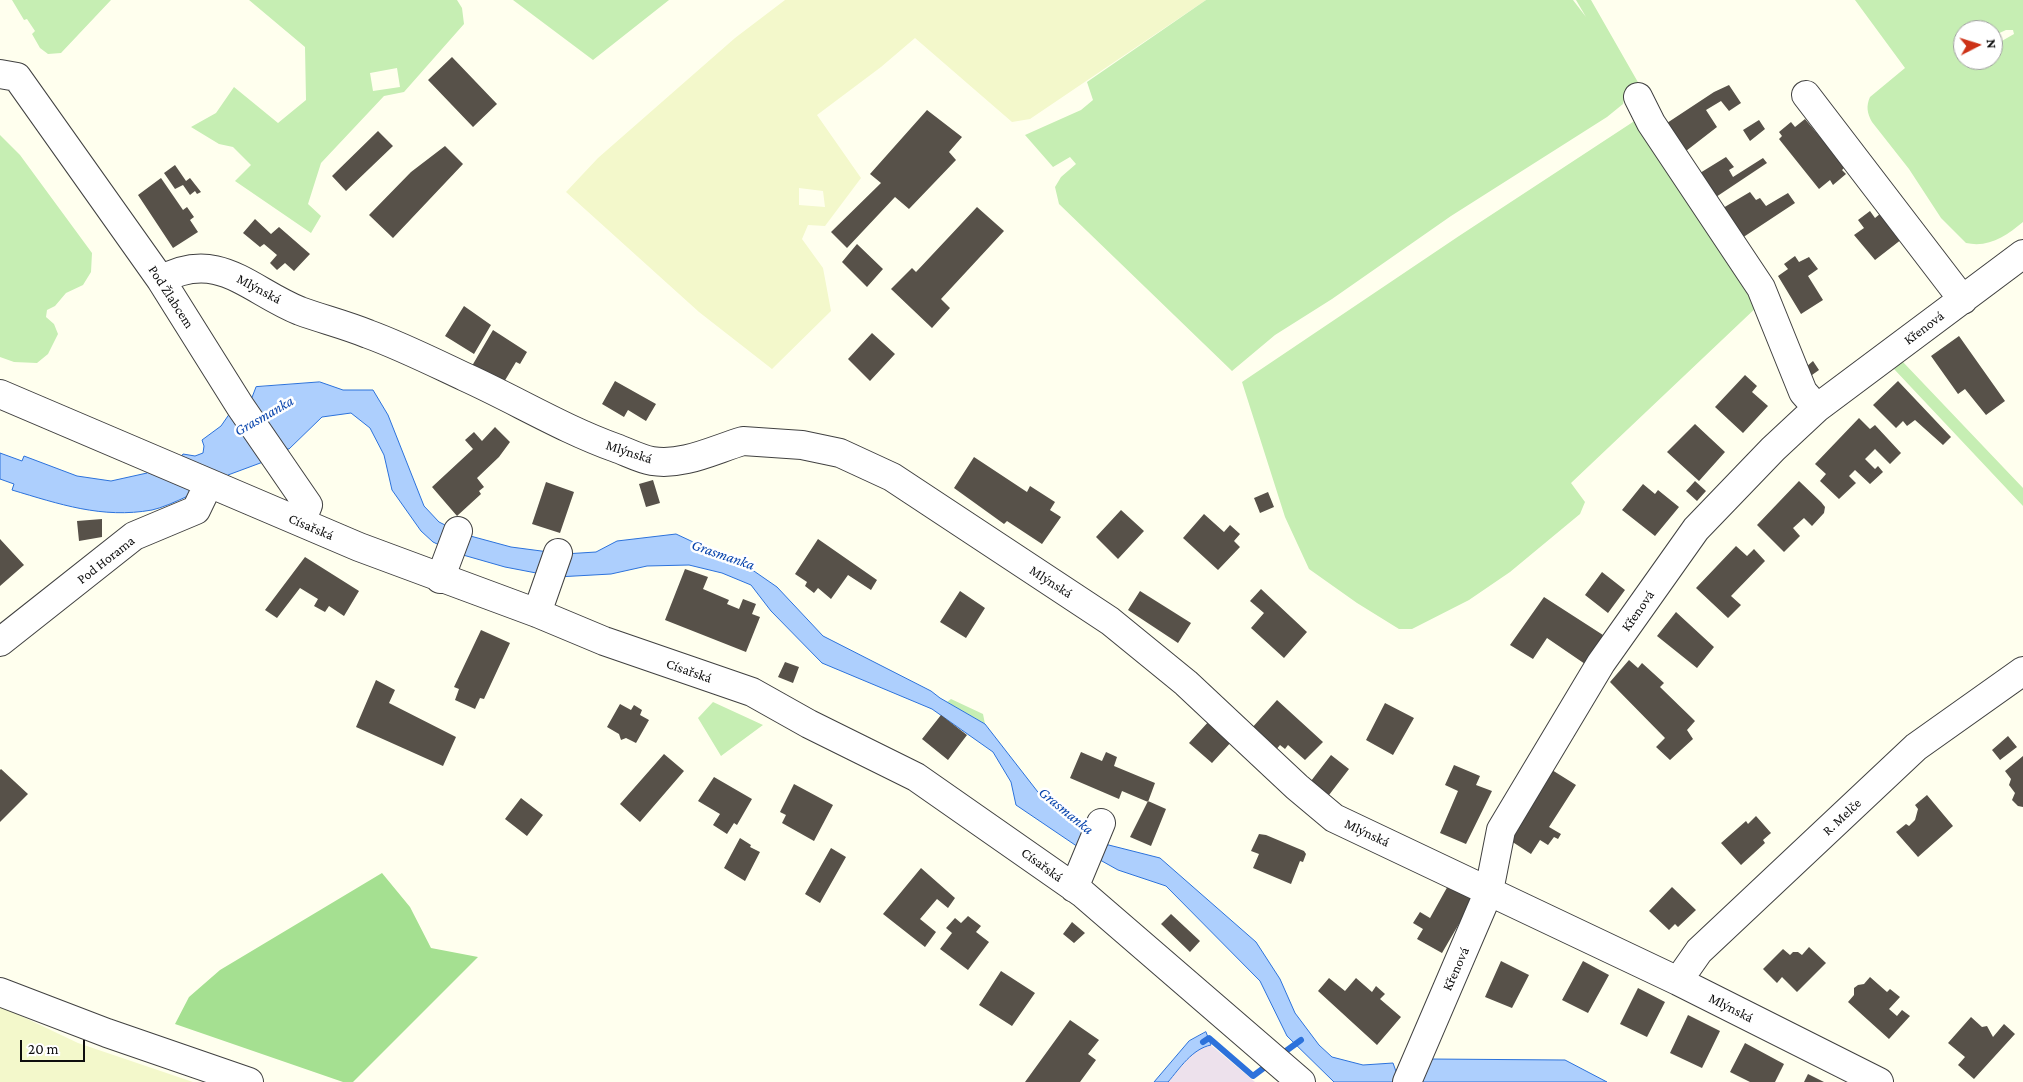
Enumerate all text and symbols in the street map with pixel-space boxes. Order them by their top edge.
north arrow [1953,20,2003,70]
text: N [1984,38,2000,49]
street label: Pod Žlabcem [144,262,198,332]
street label: Mlýnská [234,270,284,308]
street label: Křenová [1901,307,1947,349]
water label: Grasmanka [231,392,297,440]
street label: Mlýnská [604,437,654,467]
street label: Císařská [286,510,336,544]
street label: Pod Horama [74,532,138,588]
water label: Grasmanka [689,536,757,574]
street label: Mlýnská [1026,562,1076,602]
street label: Křenová [1618,587,1658,635]
street label: Císařská [664,655,714,687]
water label: Grasmanka [1035,783,1097,839]
street label: R. Melče [1819,795,1865,839]
street label: Mlýnská [1342,815,1392,851]
street label: Císařská [1018,844,1066,886]
street label: Křenová [1439,945,1473,993]
street label: Mlýnská [1706,990,1756,1026]
scale bar [22,1030,88,1062]
text: 20 m [28,1041,59,1057]

